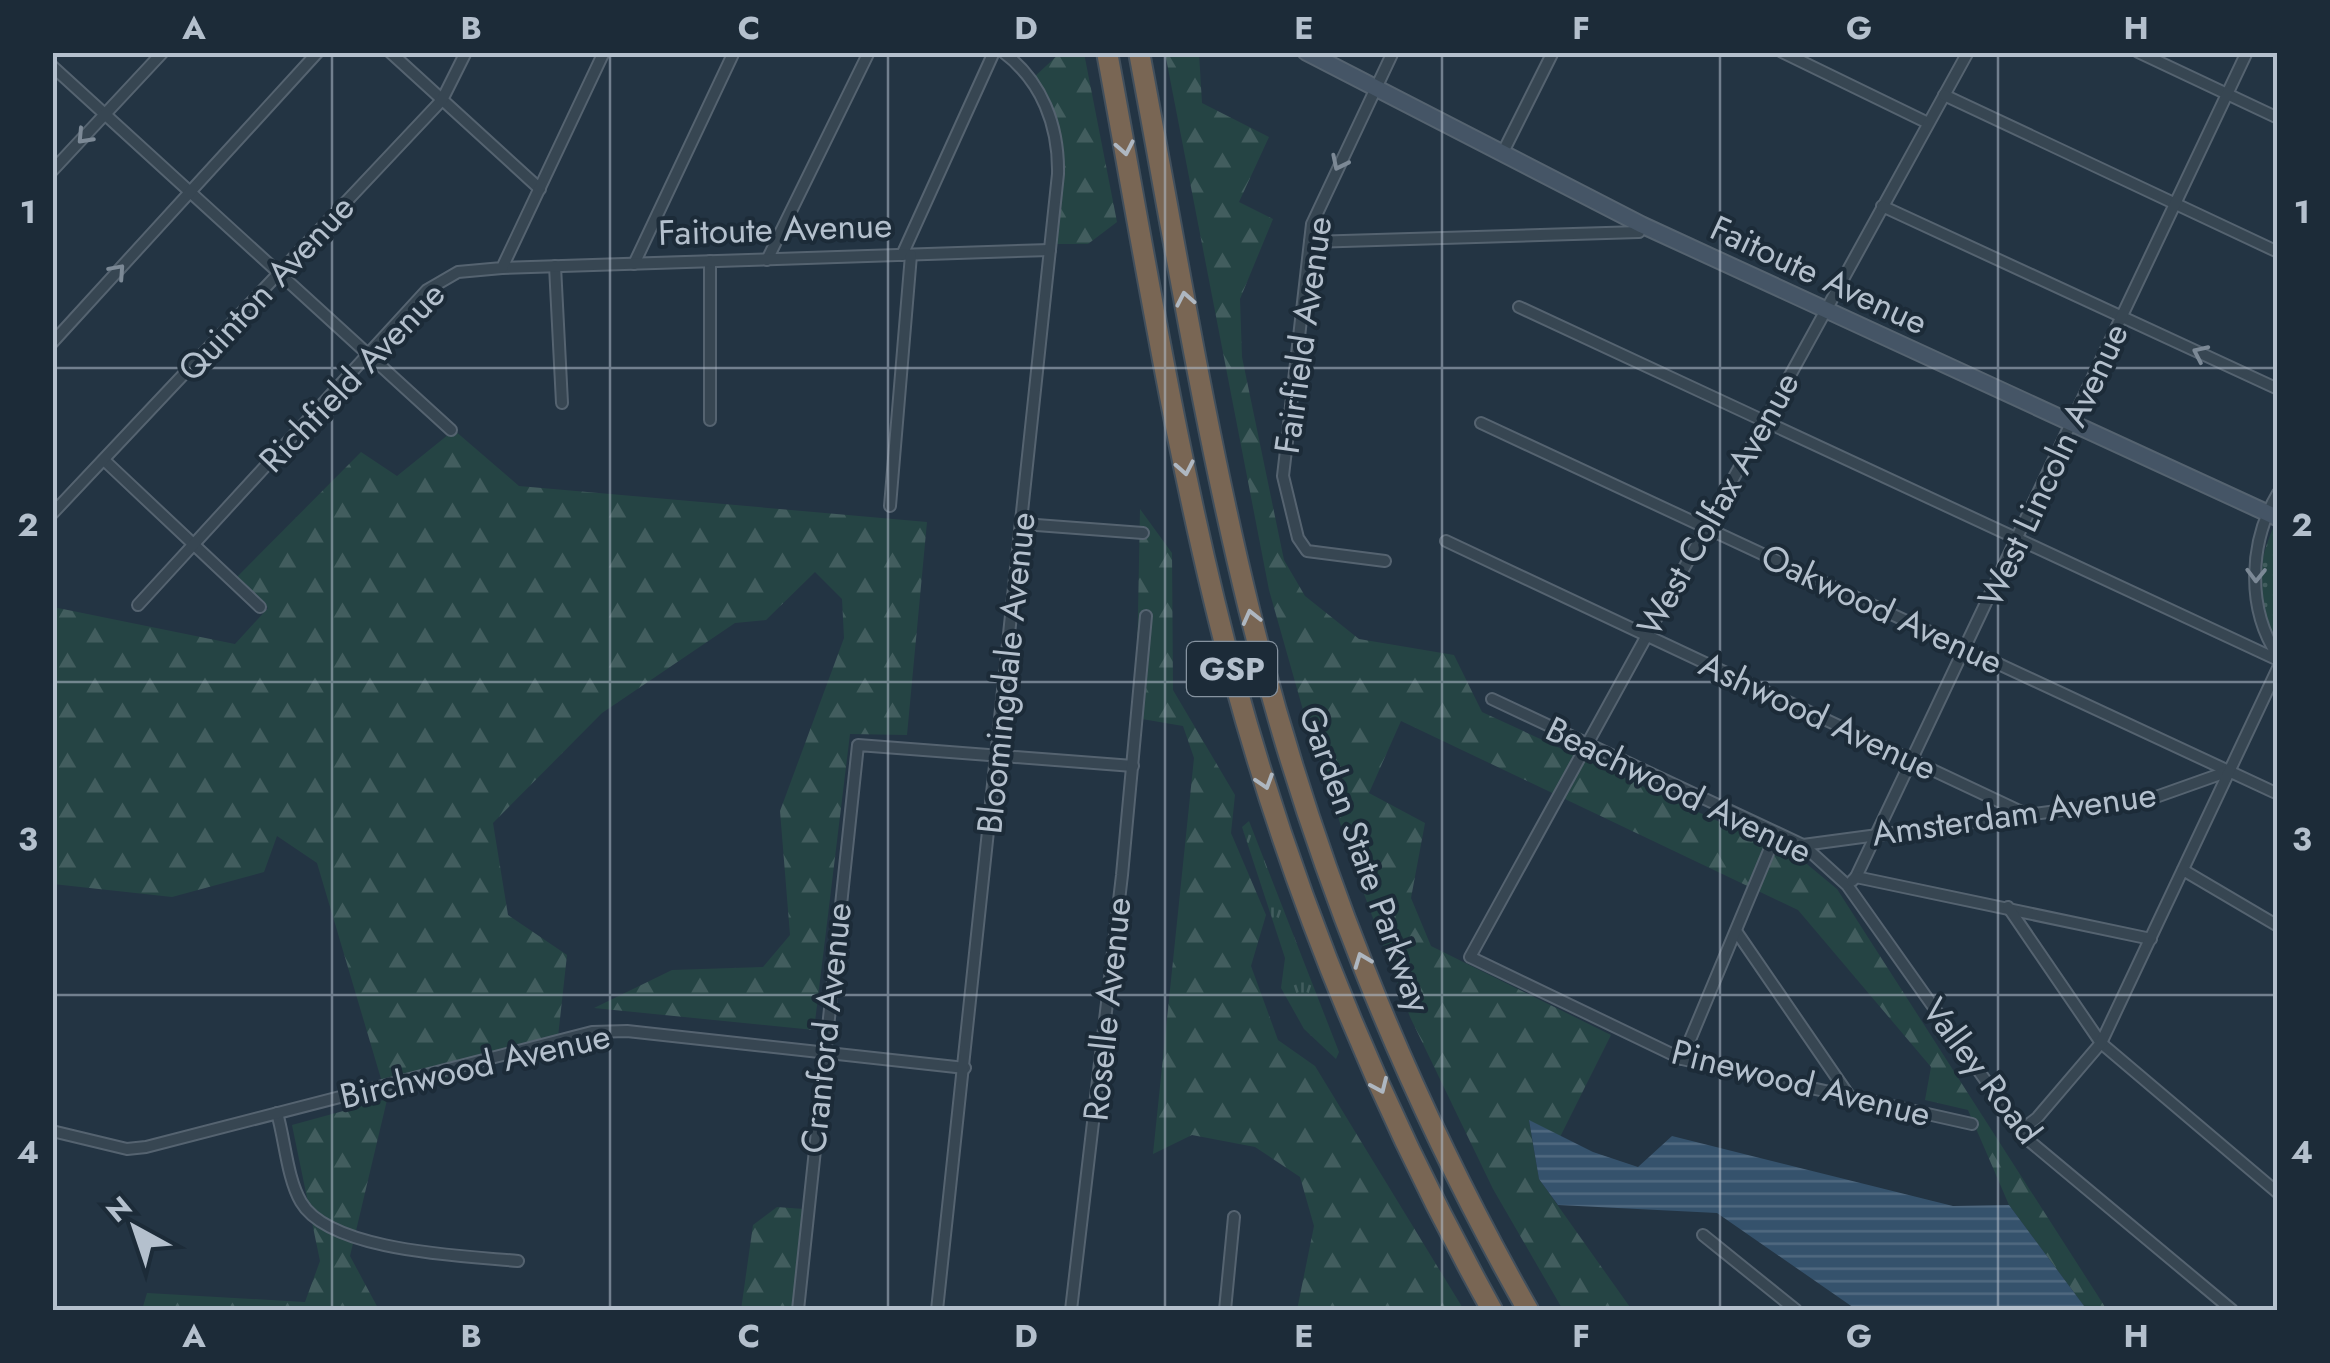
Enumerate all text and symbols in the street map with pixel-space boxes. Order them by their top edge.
text: A [181,5,206,51]
text: B [460,5,482,51]
text: C [738,5,760,51]
text: D [1014,5,1038,51]
text: E [1294,5,1314,51]
text: F [1572,5,1590,51]
text: G [1846,5,1872,51]
text: H [2123,5,2149,51]
one-way arrow [78,126,96,144]
one-way arrow [1114,140,1135,157]
one-way arrow [1332,153,1352,171]
street label: Quinton Avenue [166,184,366,392]
text: 1 [20,189,36,235]
text: 1 [2294,189,2310,235]
street label: Faitoute Avenue [657,200,893,258]
street label: Faitoute Avenue [1702,203,1936,347]
street label: Fairfield Avenue [1262,213,1344,457]
one-way arrow [107,264,125,283]
street label: Richfield Avenue [248,270,456,484]
one-way arrow [1175,291,1196,307]
street label: West Lincoln Avenue [1965,315,2141,615]
one-way arrow [2192,345,2210,365]
street label: West Colfax Avenue [1625,363,1811,645]
one-way arrow [1174,460,1195,476]
text: 2 [18,502,39,548]
text: 2 [2292,502,2313,548]
street label: Bloomingdale Avenue [964,510,1048,836]
street label: Oakwood Avenue [1753,531,2011,687]
one-way arrow [2245,568,2267,583]
one-way arrow [1242,609,1263,626]
street label: Ashwood Avenue [1691,639,1945,793]
road number: GSP [1187,642,1277,696]
street label: Garden State Parkway [1286,699,1444,1020]
street label: Beachwood Avenue [1538,704,1820,876]
street label: Amsterdam Avenue [1869,769,2159,859]
one-way arrow [1253,773,1274,790]
text: 3 [18,816,38,862]
text: 3 [2292,816,2312,862]
street label: Roselle Avenue [1070,895,1144,1123]
street label: Cranford Avenue [788,900,864,1156]
one-way arrow [1353,952,1373,969]
street label: Valley Road [1910,987,2054,1155]
street label: Birchwood Avenue [335,1011,615,1121]
street label: Pinewood Avenue [1666,1027,1936,1139]
one-way arrow [1368,1076,1388,1094]
text: 4 [17,1129,39,1175]
text: 4 [2291,1129,2313,1175]
north arrow [85,1178,185,1278]
text: N [98,1186,141,1232]
text: A [181,1313,206,1359]
text: B [460,1313,482,1359]
text: C [738,1313,760,1359]
text: D [1014,1313,1038,1359]
text: E [1294,1313,1314,1359]
text: F [1572,1313,1590,1359]
text: G [1846,1313,1872,1359]
text: H [2123,1313,2149,1359]

